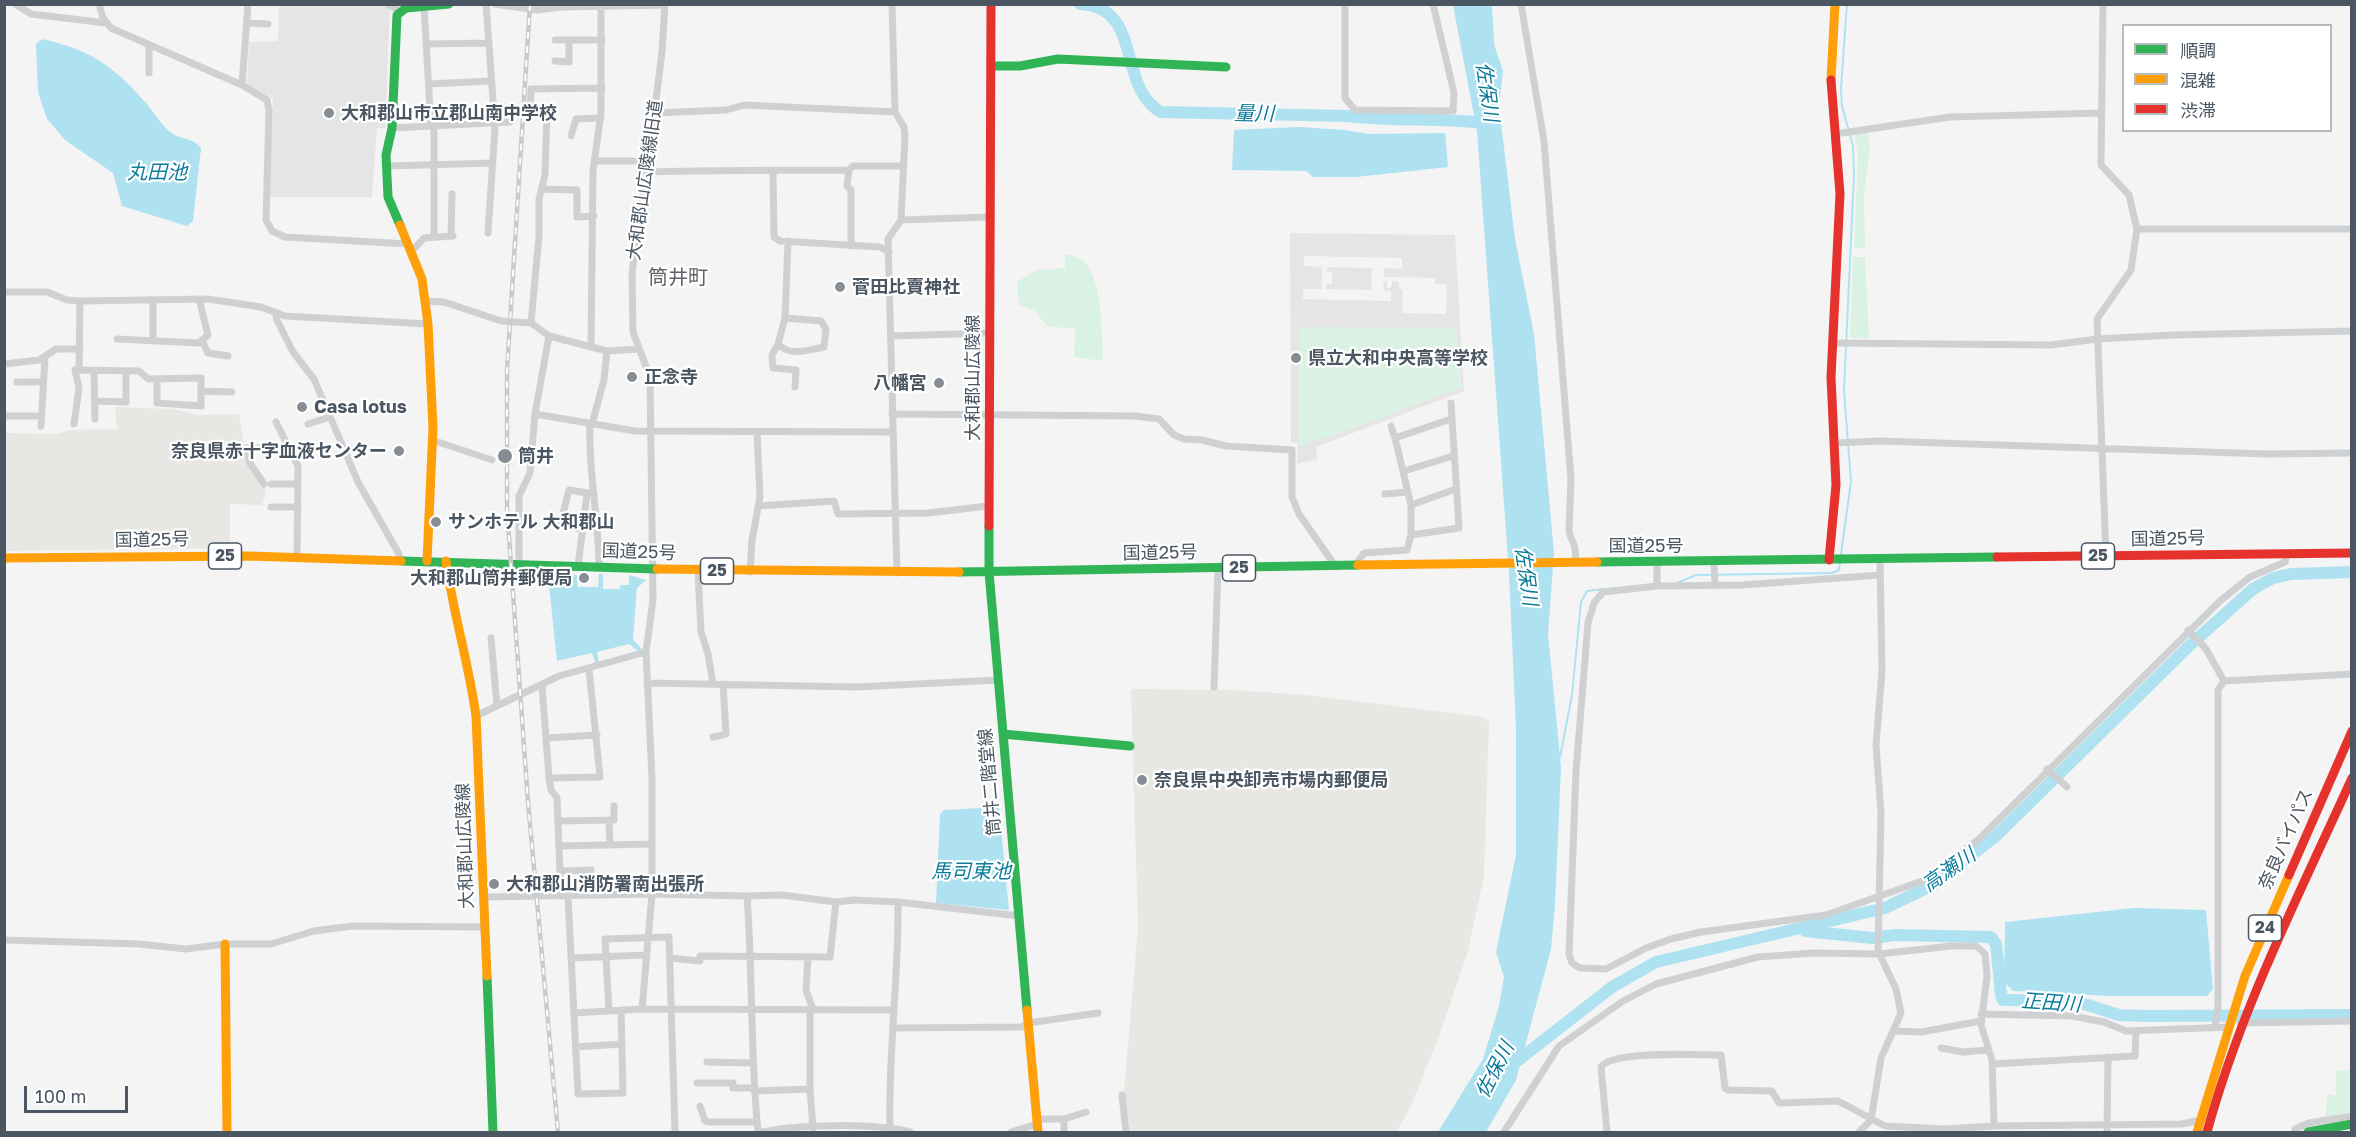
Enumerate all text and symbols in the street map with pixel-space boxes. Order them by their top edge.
legend [2122,24,2332,132]
text: 順調 [2180,39,2216,61]
water label: 佐保川 [1471,61,1503,123]
text: 混雑 [2180,69,2216,91]
street label: 大和郡山広陵線旧道 [623,98,667,262]
text: 渋滞 [2180,99,2216,121]
place label: 大和郡山市立郡山南中学校 [341,102,557,124]
water label: 量川 [1234,102,1274,126]
marker: 大和郡山市立郡山南中学校 [322,106,336,120]
water label: 丸田池 [127,161,187,185]
district label: 筒井町 [648,266,708,290]
place label: 菅田比賣神社 [852,276,960,298]
marker: 菅田比賣神社 [833,280,847,294]
street label: 大和郡山広陵線 [962,315,984,441]
place label: 県立大和中央高等学校 [1308,347,1488,369]
marker: 県立大和中央高等学校 [1289,351,1303,365]
place label: 正念寺 [644,366,698,388]
marker: 正念寺 [625,370,639,384]
place label: 八幡宮 [873,372,927,394]
marker: 八幡宮 [932,376,946,390]
place label: Casa lotus [314,396,407,418]
marker: Casa lotus [295,400,309,414]
place label: 奈良県赤十字血液センター [171,440,387,462]
marker: 奈良県赤十字血液センター [392,444,406,458]
place label: 筒井 [518,445,554,467]
marker: 筒井 [496,447,514,465]
place label: サンホテル 大和郡山 [448,511,614,533]
marker: サンホテル 大和郡山 [429,515,443,529]
street label: 国道25号 [2130,528,2206,550]
street label: 国道25号 [114,529,190,551]
street label: 国道25号 [1609,535,1683,557]
street label: 国道25号 [601,540,677,564]
street label: 国道25号 [1122,542,1198,564]
road number: 25 [208,543,242,569]
road number: 25 [2082,543,2114,569]
water label: 佐保川 [1510,545,1542,607]
road number: 25 [1222,555,1256,581]
road number: 25 [700,558,734,584]
place label: 大和郡山筒井郵便局 [410,567,572,589]
marker: 大和郡山筒井郵便局 [577,571,591,585]
street label: 筒井二階堂線 [975,727,1005,837]
place label: 奈良県中央卸売市場内郵便局 [1154,769,1388,791]
marker: 奈良県中央卸売市場内郵便局 [1135,773,1149,787]
street label: 大和郡山広陵線 [452,783,478,909]
street label: 奈良バイパス [2254,785,2318,893]
water label: 高瀬川 [1918,843,1980,897]
water label: 馬司東池 [931,860,1011,884]
place label: 大和郡山消防署南出張所 [506,873,704,895]
marker: 大和郡山消防署南出張所 [487,877,501,891]
road number: 24 [2248,915,2282,941]
water label: 正田川 [2020,989,2082,1017]
water label: 佐保川 [1471,1038,1519,1102]
scale bar [27,1074,130,1112]
text: 100 m [35,1085,86,1107]

